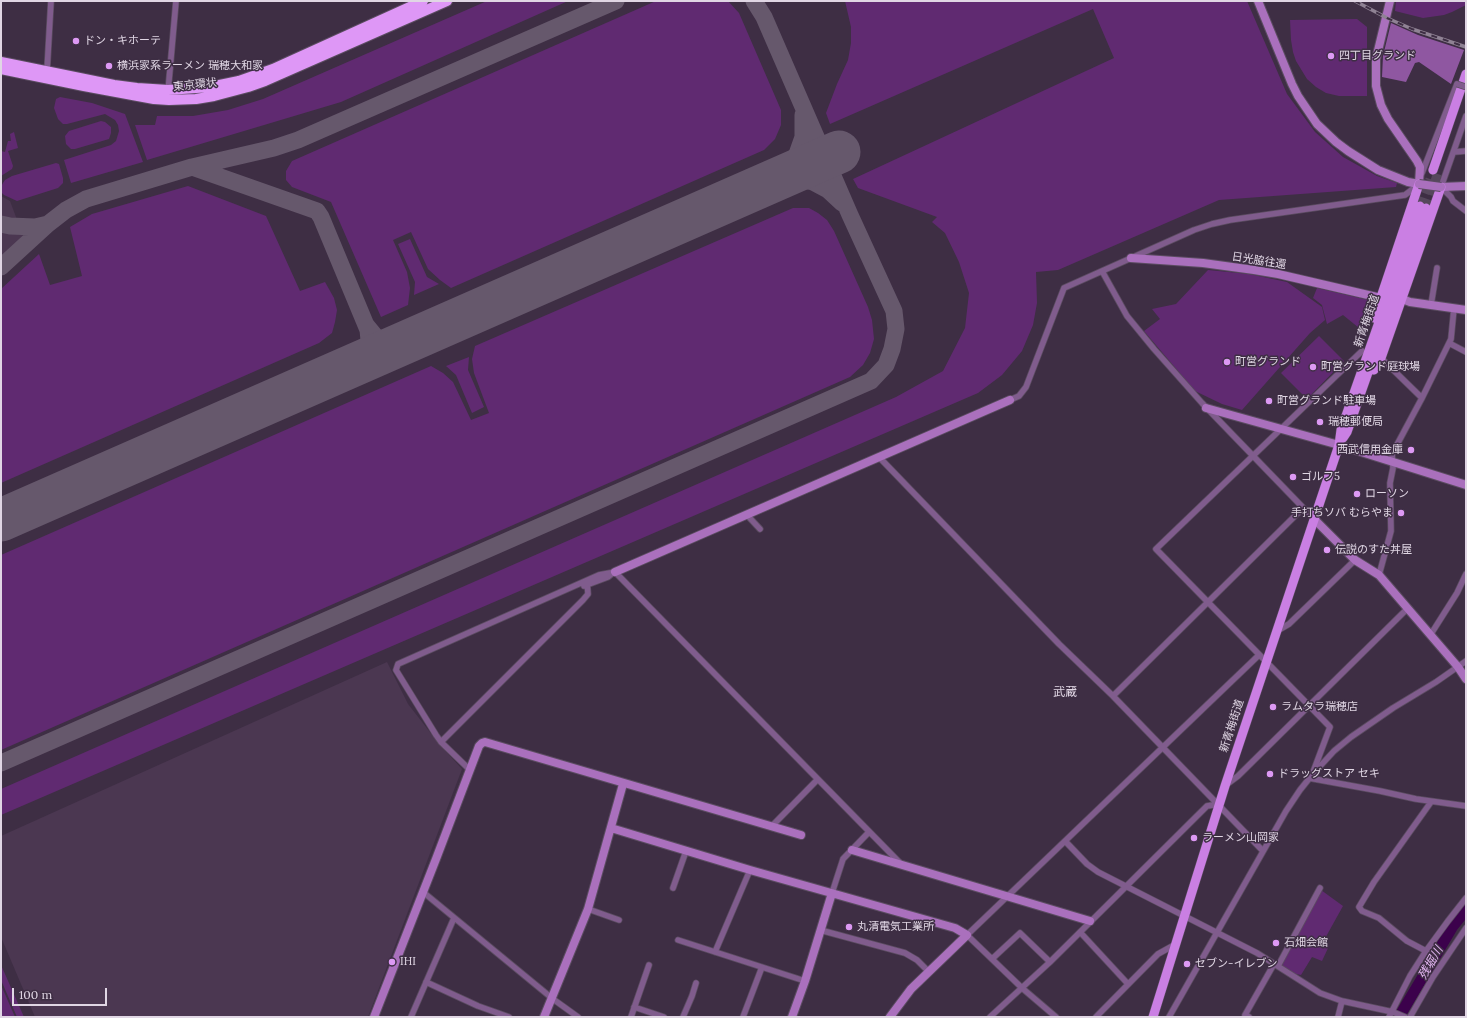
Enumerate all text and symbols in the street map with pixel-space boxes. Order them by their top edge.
place label: ドン・キホーテ [84,34,161,48]
marker: ドン・キホーテ [71,36,81,46]
place label: 四丁目グランド [1339,49,1416,63]
marker: 四丁目グランド [1326,51,1336,61]
place label: 横浜家系ラーメン 瑞穂大和家 [117,59,263,73]
marker: 横浜家系ラーメン 瑞穂大和家 [104,61,114,71]
street label: 東京環状 [172,76,218,94]
street label: 日光脇往還 [1231,250,1287,272]
street label: 新青梅街道 [1352,293,1382,349]
place label: 町営グランド [1235,355,1301,369]
marker: 町営グランド [1222,357,1232,367]
place label: 町営グランド庭球場 [1321,360,1420,374]
marker: 町営グランド庭球場 [1308,362,1318,372]
place label: 町営グランド駐車場 [1277,394,1376,408]
marker: 町営グランド駐車場 [1264,396,1274,406]
place label: 瑞穂郵便局 [1328,415,1383,429]
marker: 瑞穂郵便局 [1315,417,1325,427]
place label: 西武信用金庫 [1337,443,1403,457]
marker: 西武信用金庫 [1406,445,1416,455]
place label: ゴルフ5 [1301,470,1340,484]
marker: ゴルフ5 [1288,472,1298,482]
place label: ローソン [1365,487,1409,501]
marker: ローソン [1352,489,1362,499]
place label: 手打ちソバ むらやま [1291,506,1393,520]
marker: 手打ちソバ むらやま [1396,508,1406,518]
place label: 伝説のすた丼屋 [1335,543,1412,557]
marker: 伝説のすた丼屋 [1322,545,1332,555]
district label: 武蔵 [1053,686,1077,700]
street label: 新青梅街道 [1217,698,1247,754]
place label: ラムタラ瑞穂店 [1281,700,1358,714]
marker: ラムタラ瑞穂店 [1268,702,1278,712]
place label: ドラッグストア セキ [1278,767,1380,781]
marker: ドラッグストア セキ [1265,769,1275,779]
place label: ラーメン山岡家 [1202,831,1279,845]
marker: ラーメン山岡家 [1189,833,1199,843]
place label: 丸清電気工業所 [857,920,934,934]
marker: 丸清電気工業所 [844,922,854,932]
place label: 石畑会館 [1284,936,1328,950]
marker: 石畑会館 [1271,938,1281,948]
water label: 残堀川 [1416,944,1446,982]
place label: IHI [400,955,416,969]
marker: IHI [387,957,397,967]
place label: セブン-イレブン [1195,957,1277,971]
marker: セブン-イレブン [1182,959,1192,969]
scale bar [14,980,109,1006]
text: 100 m [19,987,52,1002]

